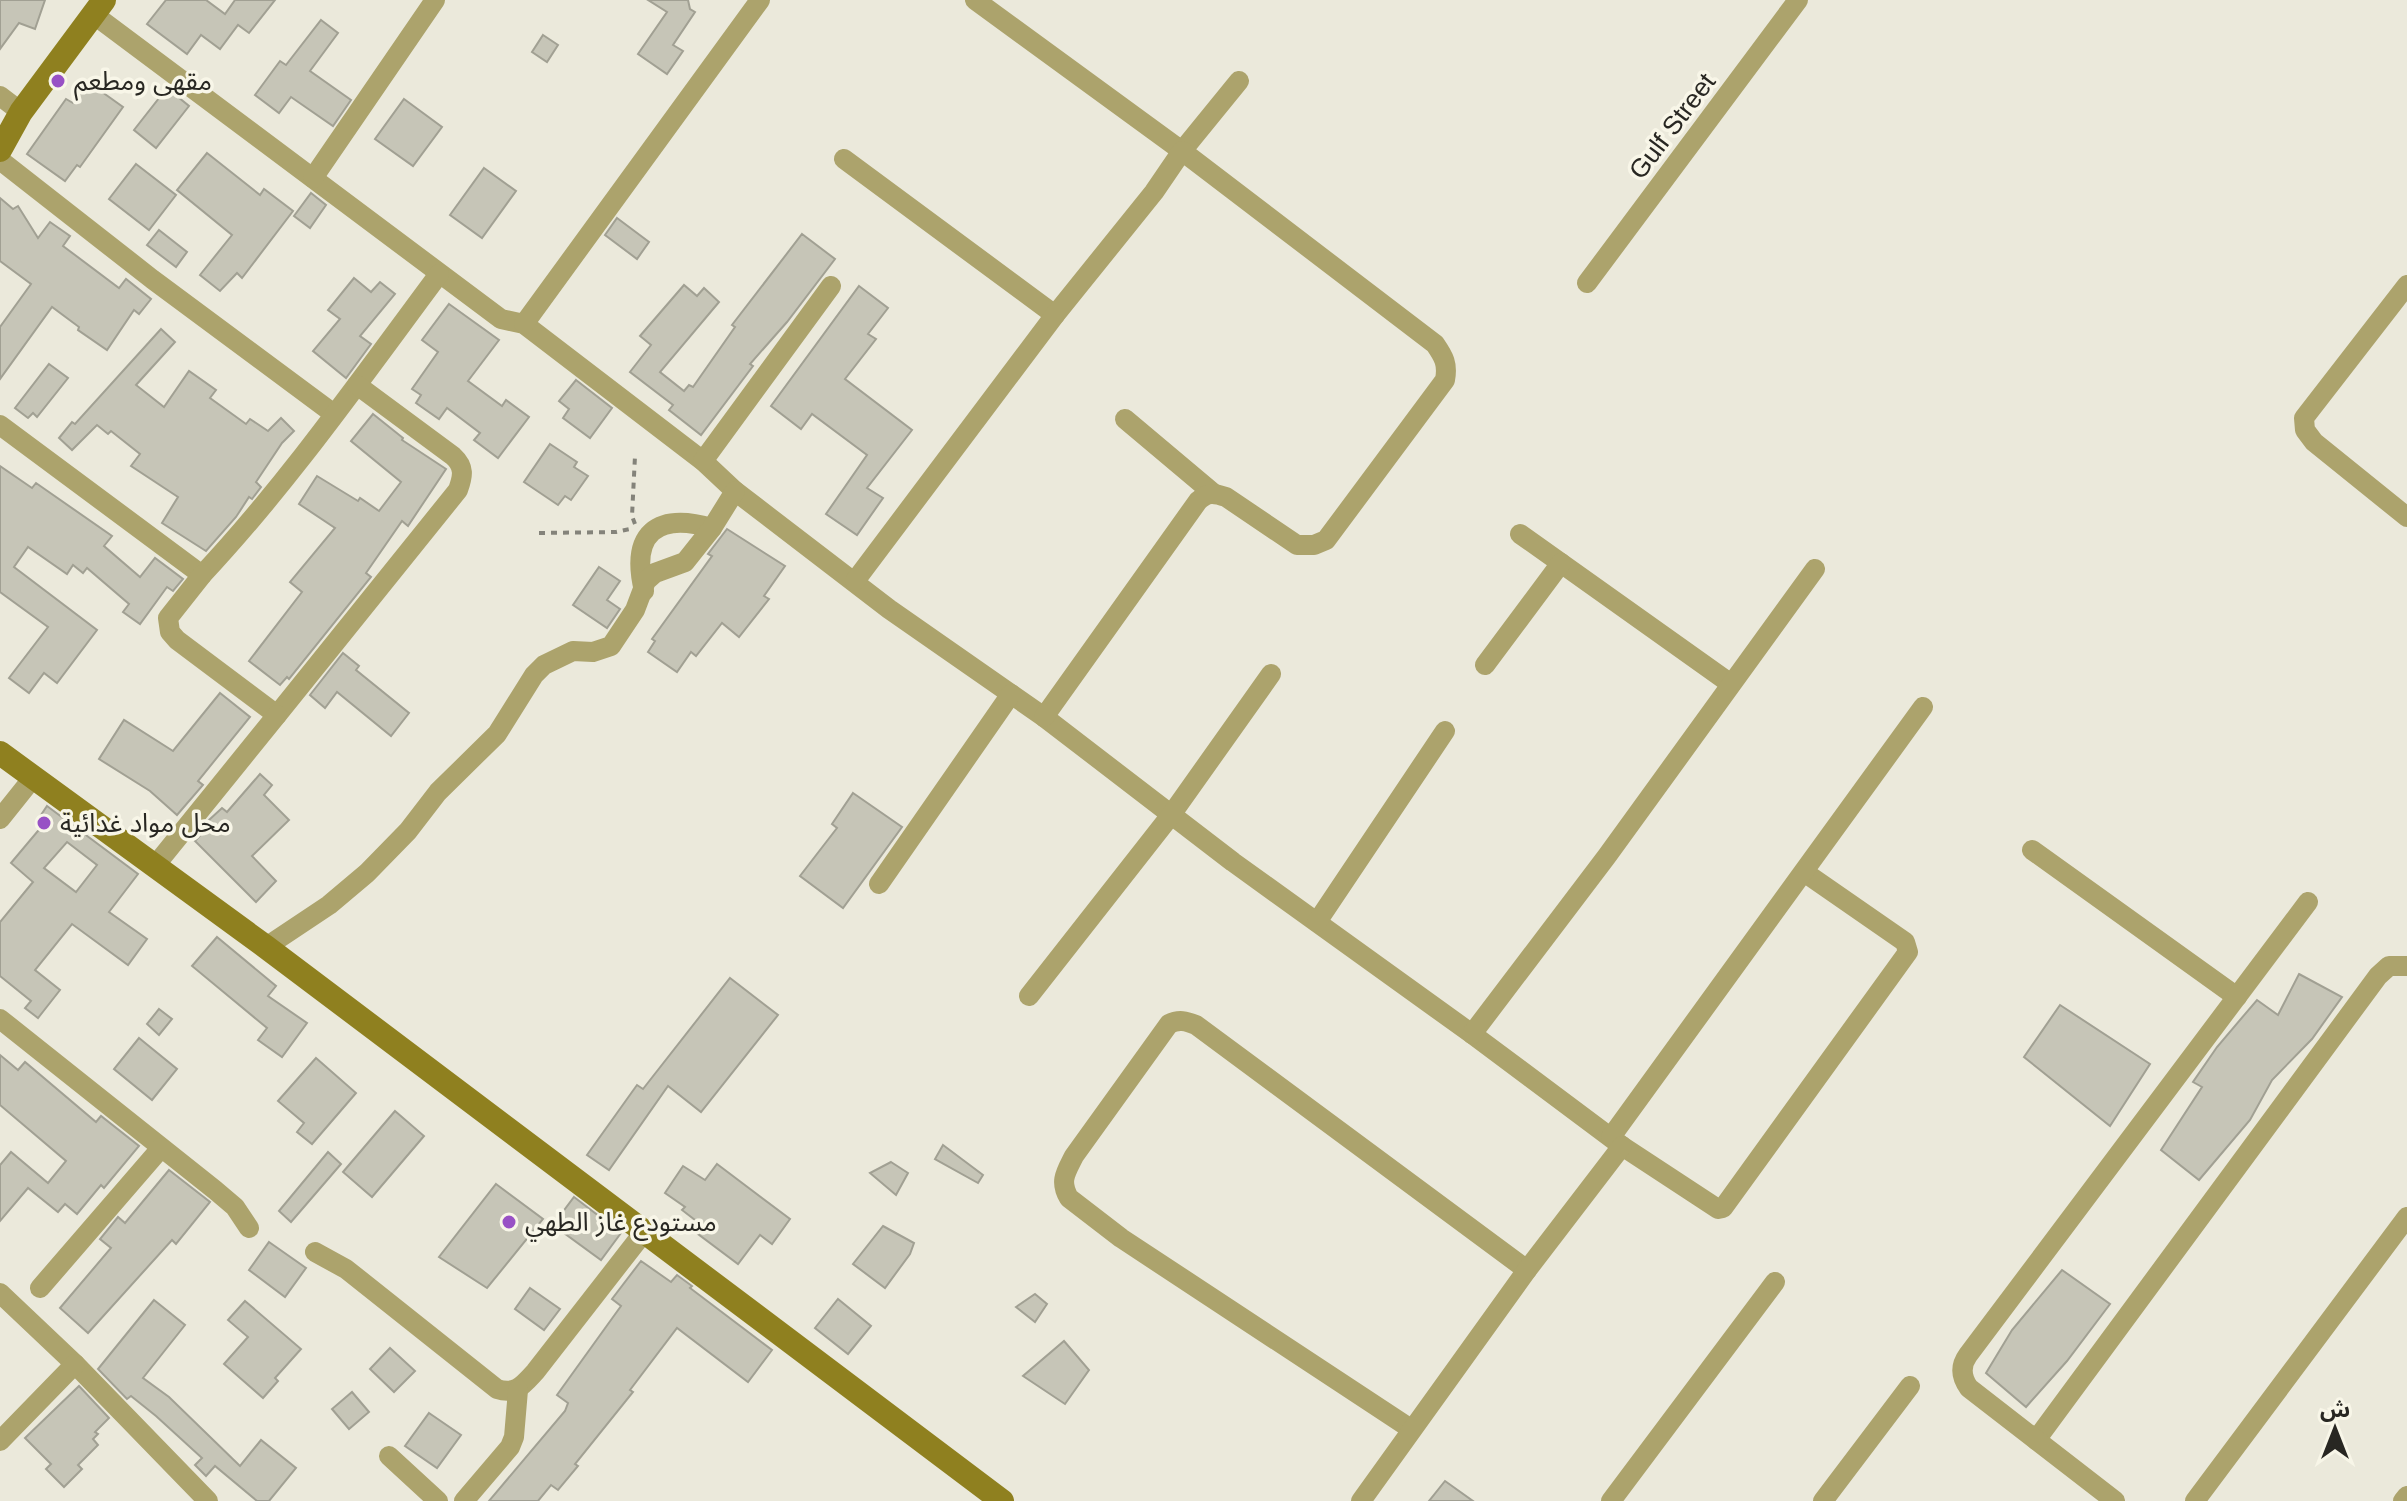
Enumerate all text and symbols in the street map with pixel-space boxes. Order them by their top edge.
place label: مقهى ومطعم [74,66,212,101]
street label: Gulf Street [1623,67,1722,185]
marker: مقهى ومطعم [49,72,67,90]
place label: محل مواد غدائية [60,808,231,838]
marker: محل مواد غدائية [35,814,53,832]
place label: مستودع غاز الطهي [525,1207,717,1242]
marker: مستودع غاز الطهي [500,1213,518,1231]
north arrow [2295,1389,2375,1469]
text: ش [2320,1397,2350,1422]

